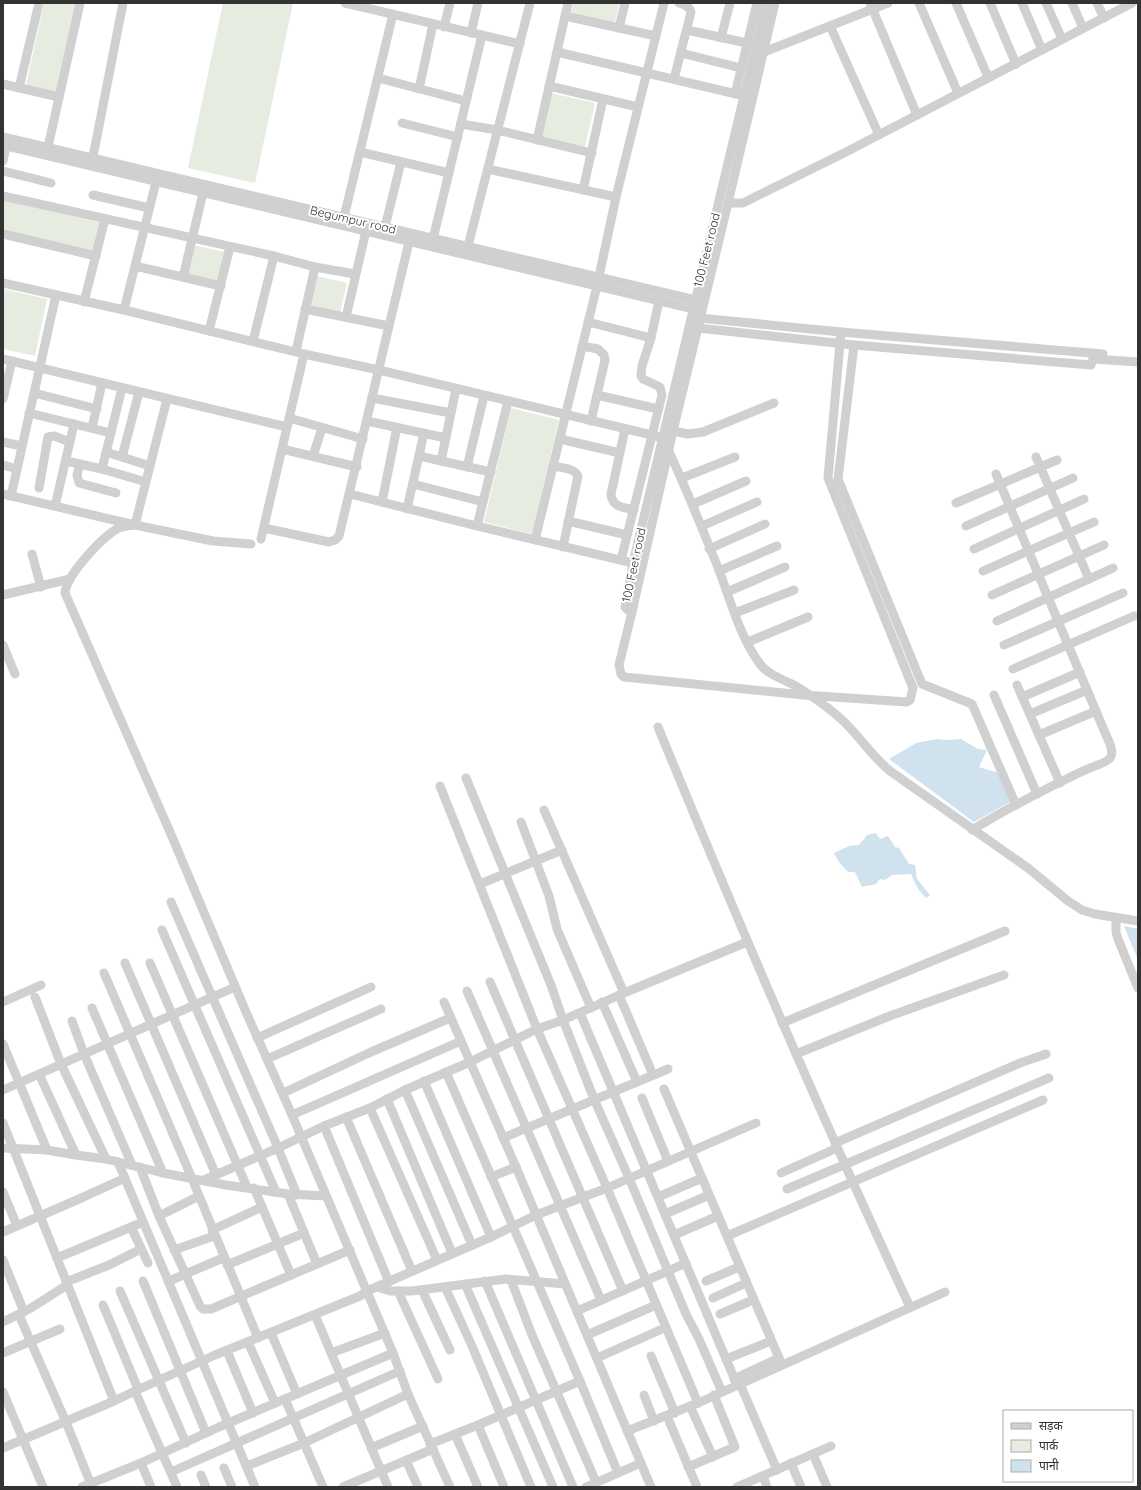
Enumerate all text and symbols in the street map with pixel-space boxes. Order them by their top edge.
street label: Begumpur road [309,202,398,237]
street label: 100 Feet road [690,211,723,288]
street label: 100 Feet road [618,526,649,603]
legend [1003,1410,1133,1482]
text: सड़क [1039,1418,1064,1433]
text: पार्क [1039,1438,1059,1453]
text: पानी [1039,1458,1060,1473]

